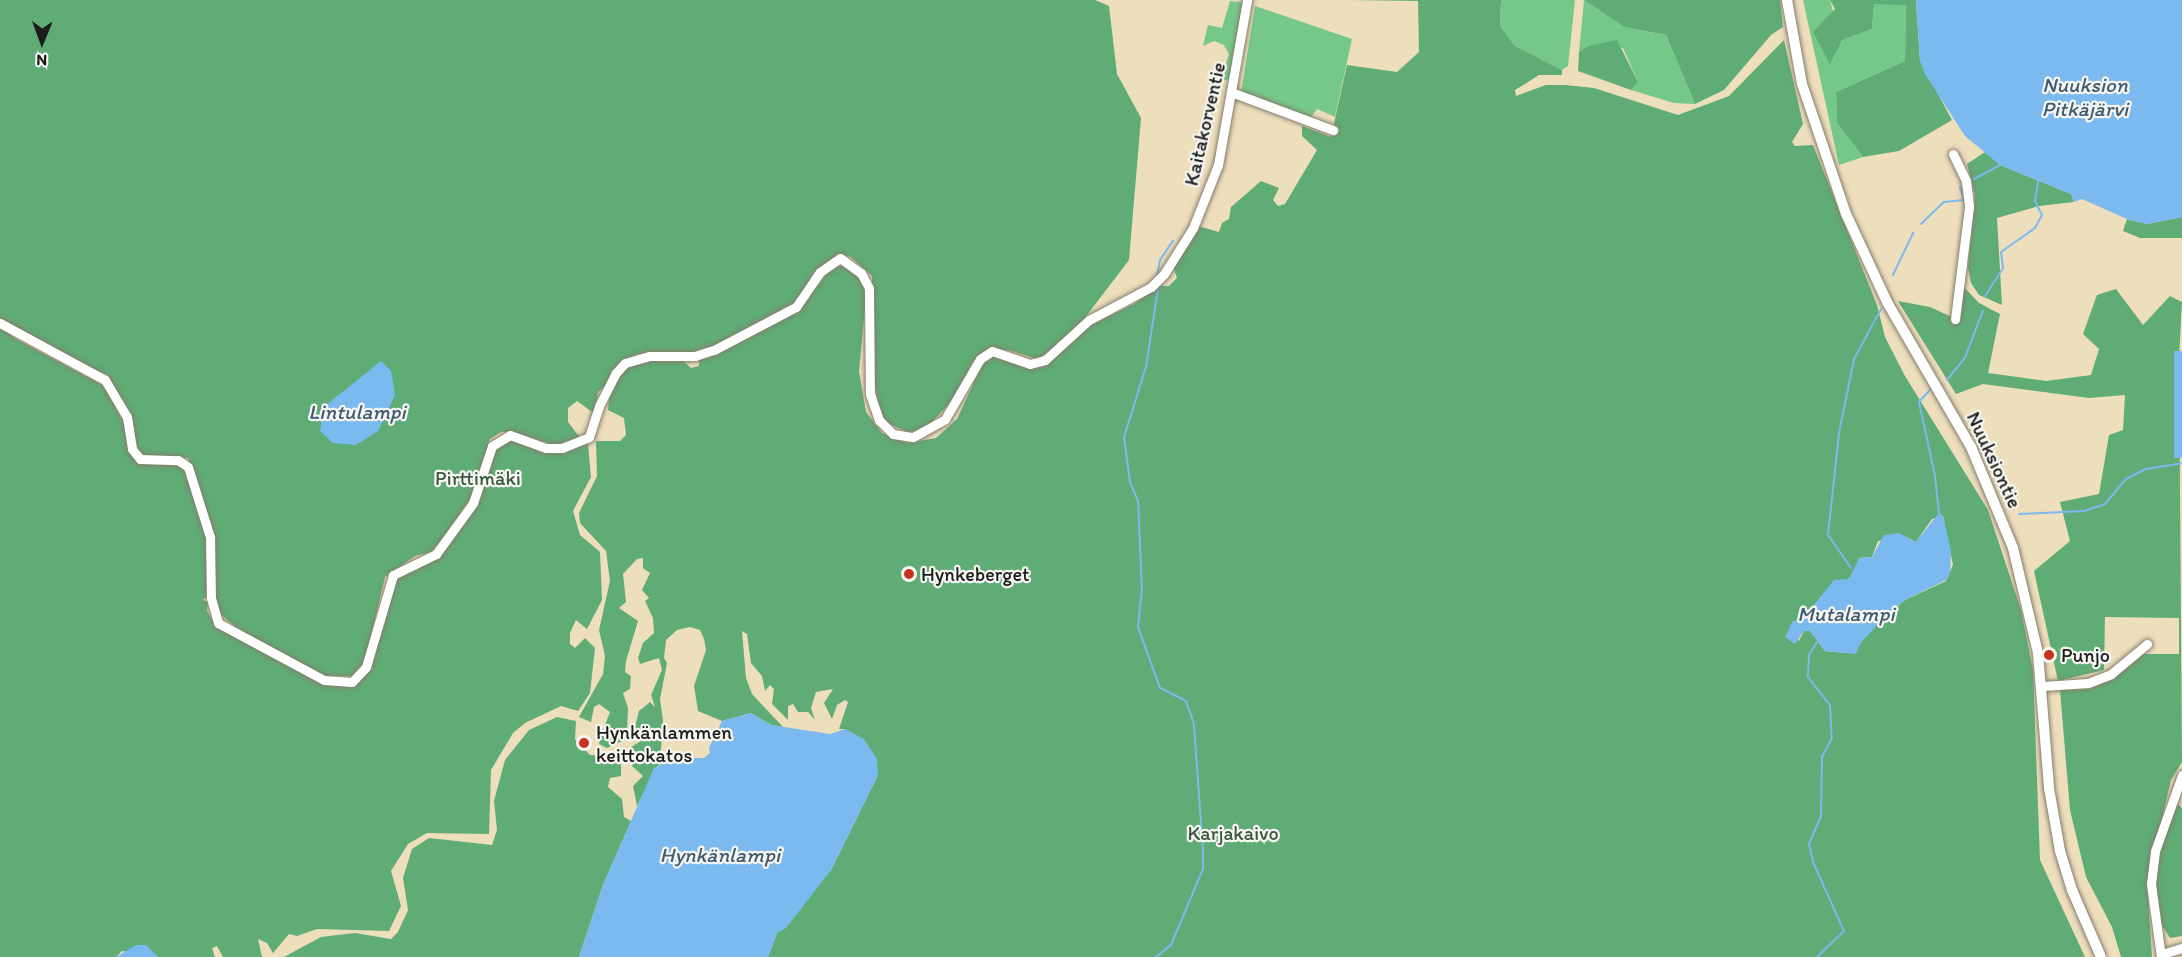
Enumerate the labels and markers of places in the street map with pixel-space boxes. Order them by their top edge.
place label: Hynkeberget [921,562,1030,586]
marker: Hynkeberget [902,567,916,581]
place label: Punjo [2061,643,2110,667]
marker: Punjo [2042,648,2056,662]
place label: Hynkänlammen keittokatos [596,720,732,767]
marker: Hynkänlammen keittokatos [577,736,591,750]

